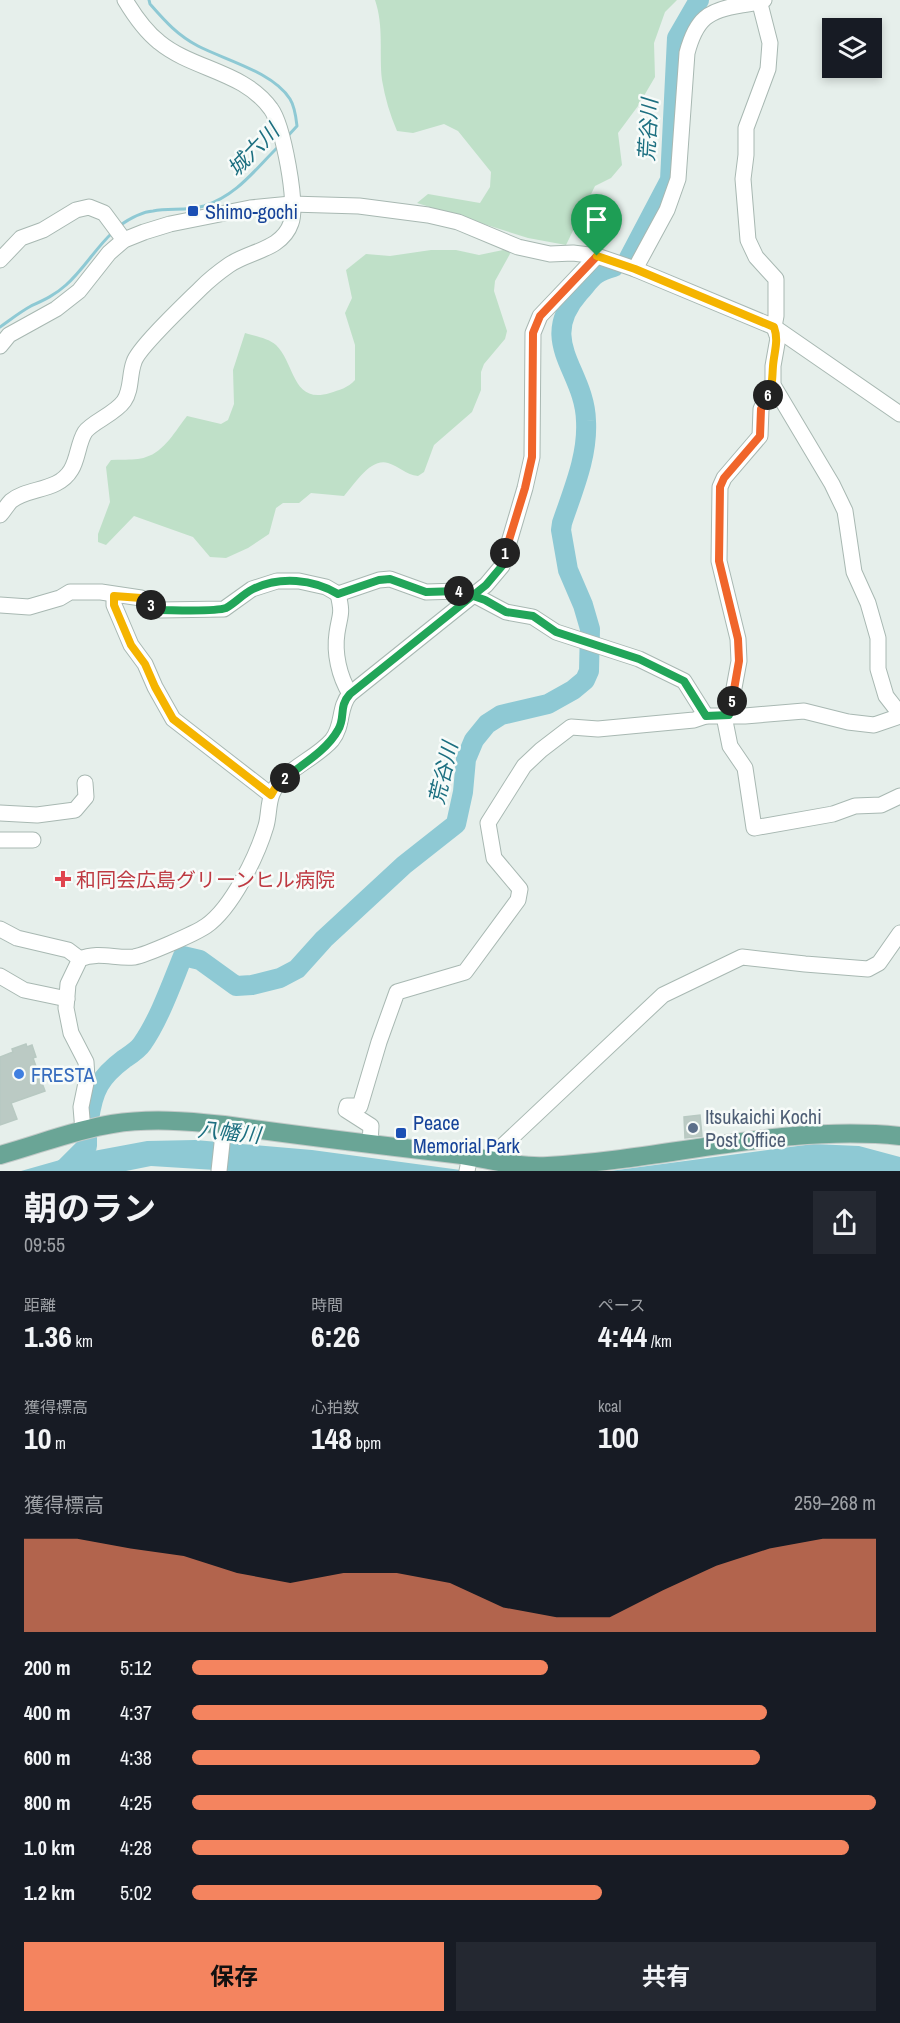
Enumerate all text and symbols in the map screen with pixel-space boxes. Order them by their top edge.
map controls [822,18,882,78]
button: layers [822,18,882,78]
water label: 荒谷川 [632,96,664,162]
water label: 城六川 [221,116,287,183]
pin [571,194,622,256]
place label: Shimo-gochi [205,198,298,225]
icon: arrive [580,203,613,236]
marker: Shimo-gochi [186,204,200,218]
pin: 6 [753,380,783,410]
text: 6 [764,384,772,406]
pin: 1 [490,538,520,568]
text: 1 [501,542,509,564]
pin: 4 [444,576,474,606]
text: 4 [455,580,463,602]
pin: 3 [136,590,166,620]
text: 3 [147,594,155,616]
pin: 5 [717,686,747,716]
text: 5 [728,690,736,712]
water label: 荒谷川 [422,737,465,807]
pin: 2 [270,763,300,793]
text: 2 [281,767,289,789]
place label: 和同会広島グリーンヒル病院 [76,866,335,893]
marker: 和同会広島グリーンヒル病院 [54,870,72,888]
place label: FRESTA [31,1061,95,1088]
marker: FRESTA [12,1067,26,1081]
place label: Itsukaichi Kochi Post Office [705,1103,822,1153]
place label: Peace Memorial Park [413,1109,520,1159]
water label: 八幡川 [196,1114,264,1150]
marker: Itsukaichi Kochi Post Office [686,1121,700,1135]
marker: Peace Memorial Park [394,1126,408,1140]
text: 朝のラン [24,1186,156,1230]
button: share [813,1191,876,1254]
text: 09:55 [24,1231,65,1258]
text: 距離 [24,1294,56,1316]
text: 時間 [311,1294,343,1316]
text: ペース [598,1294,645,1316]
text: 1.36 [24,1316,72,1356]
text: 6:26 [311,1316,360,1356]
text: 4:44 [598,1316,647,1356]
text: km [72,1330,93,1352]
text: /km [647,1330,672,1352]
text: kcal [598,1395,621,1417]
text: 獲得標高 [24,1396,88,1418]
text: 心拍数 [311,1396,359,1418]
text: 100 [598,1417,639,1457]
text: 10 [24,1418,51,1458]
text: 148 [311,1418,352,1458]
text: m [51,1432,66,1454]
text: bpm [352,1432,381,1454]
text: 259–268 m [794,1489,876,1516]
text: 獲得標高 [24,1491,104,1518]
text: 200 m [24,1654,71,1681]
text: 5:12 [120,1654,152,1681]
text: 400 m [24,1699,71,1726]
text: 4:37 [120,1699,152,1726]
text: 600 m [24,1744,71,1771]
text: 4:38 [120,1744,152,1771]
text: 800 m [24,1789,71,1816]
text: 4:25 [120,1789,152,1816]
text: 1.0 km [24,1834,75,1861]
text: 4:28 [120,1834,152,1861]
text: 1.2 km [24,1879,75,1906]
text: 5:02 [120,1879,152,1906]
button: 保存 [24,1942,444,2011]
button: 共有 [456,1942,876,2011]

